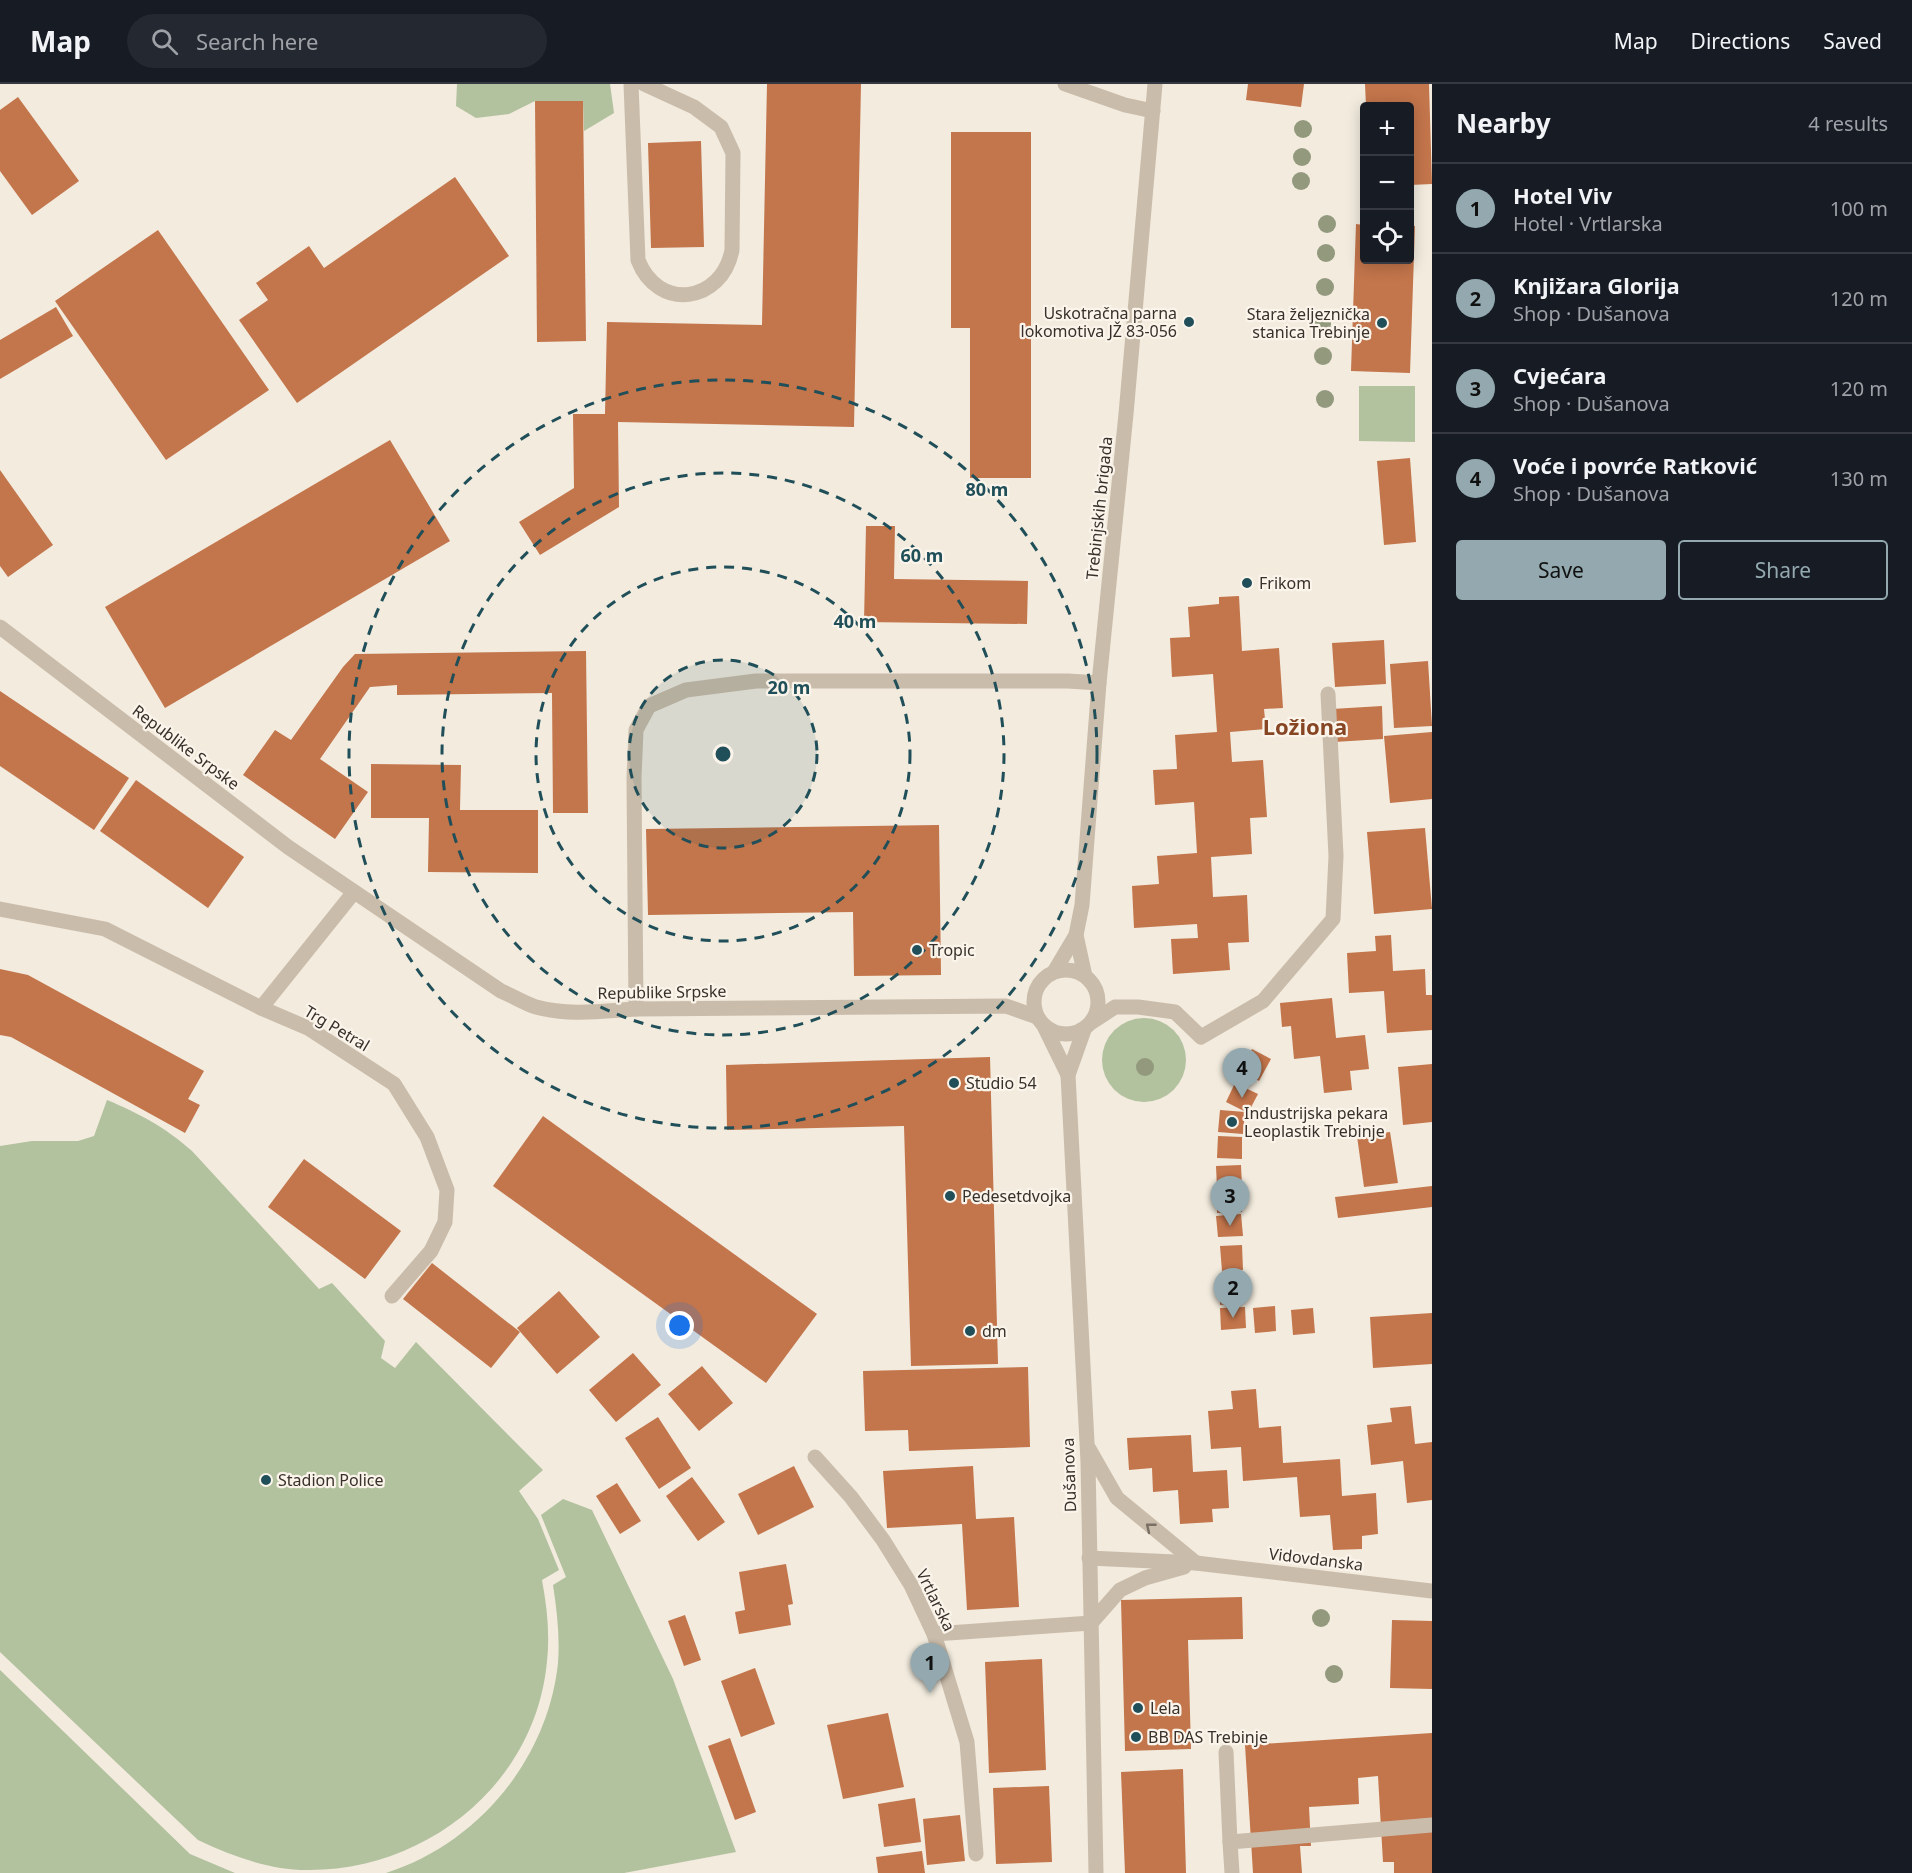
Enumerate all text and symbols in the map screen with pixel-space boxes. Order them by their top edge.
search box [127,14,547,68]
text: Map [30,22,91,60]
icon: search [148,25,181,58]
text: Search here [196,26,318,56]
text: Map [1614,27,1658,55]
text: Directions [1691,27,1790,55]
text: Saved [1823,27,1882,55]
map controls [1360,102,1414,264]
button: + [1360,102,1414,156]
text: Nearby [1456,105,1551,141]
text: 4 results [1808,110,1888,137]
button: − [1360,156,1414,210]
text: Hotel Viv [1513,180,1612,210]
text: 1 [1470,195,1481,222]
text: 100 m [1830,195,1888,222]
button: locate [1360,210,1414,264]
text: Hotel · Vrtlarska [1513,210,1663,237]
text: Knjižara Glorija [1513,270,1680,300]
text: 2 [1470,285,1481,312]
text: 120 m [1830,285,1888,312]
text: Shop · Dušanova [1513,300,1670,327]
place label: Uskotračna parna lokomotiva JŽ 83-056 [1021,302,1177,342]
place label: Stara željeznička stanica Trebinje [1247,303,1370,343]
marker: Uskotračna parna lokomotiva JŽ 83-056 [1182,315,1196,329]
marker: Stara željeznička stanica Trebinje [1375,316,1389,330]
text: Cvjećara [1513,360,1606,390]
text: 3 [1470,375,1481,402]
text: 120 m [1830,375,1888,402]
text: Shop · Dušanova [1513,390,1670,417]
street label: Trebinjskih brigada [1081,435,1117,581]
text: Voće i povrće Ratković [1513,450,1757,480]
text: 4 [1470,465,1481,492]
text: 130 m [1830,465,1888,492]
text: 80 m [966,477,1008,501]
text: Shop · Dušanova [1513,480,1670,507]
button: Save [1456,540,1666,600]
button: Share [1678,540,1888,600]
text: 60 m [901,543,943,567]
place label: Frikom [1259,572,1311,594]
marker: Frikom [1240,576,1254,590]
text: 40 m [834,609,876,633]
text: 20 m [768,675,810,699]
street label: Republike Srpske [128,699,244,795]
district label: Ložiona [1263,711,1347,741]
centre of rings [713,744,733,764]
place label: Tropic [929,939,975,961]
marker: Tropic [910,943,924,957]
street label: Republike Srpske [597,980,727,1004]
street label: Trg Petral [300,1000,374,1056]
pin: 4 [1222,1048,1262,1098]
place label: Studio 54 [966,1072,1037,1094]
marker: Studio 54 [947,1076,961,1090]
place label: Industrijska pekara Leoplastik Trebinje [1244,1102,1388,1142]
marker: Industrijska pekara Leoplastik Trebinje [1225,1115,1239,1129]
pin: 3 [1210,1176,1250,1226]
place label: Pedesetdvojka [962,1185,1071,1207]
marker: Pedesetdvojka [943,1189,957,1203]
pin: 2 [1214,1268,1252,1318]
your location [665,1311,694,1340]
place label: dm [982,1320,1007,1342]
marker: dm [963,1324,977,1338]
street label: Dušanova [1057,1437,1081,1513]
place label: Stadion Police [278,1469,384,1491]
marker: Stadion Police [259,1473,273,1487]
one-way arrow [1146,1523,1157,1534]
street label: Vidovdanska [1268,1542,1364,1576]
street label: Vrtlarska [911,1565,961,1635]
pin: 1 [910,1644,950,1693]
place label: Lela [1150,1697,1181,1719]
marker: Lela [1131,1701,1145,1715]
place label: BB DAS Trebinje [1148,1726,1268,1748]
marker: BB DAS Trebinje [1129,1730,1143,1744]

